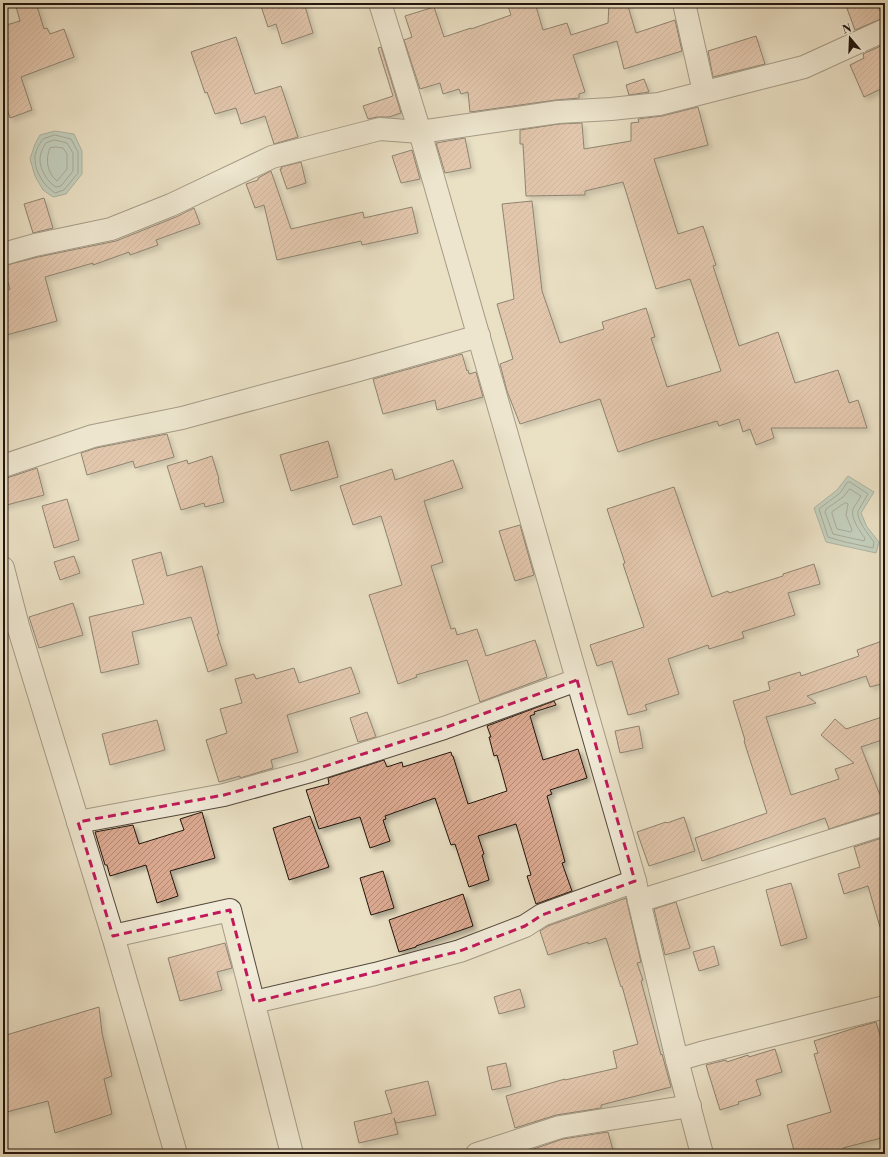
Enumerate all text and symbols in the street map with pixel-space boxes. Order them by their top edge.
north arrow [830,18,870,58]
text: N [841,21,854,38]

